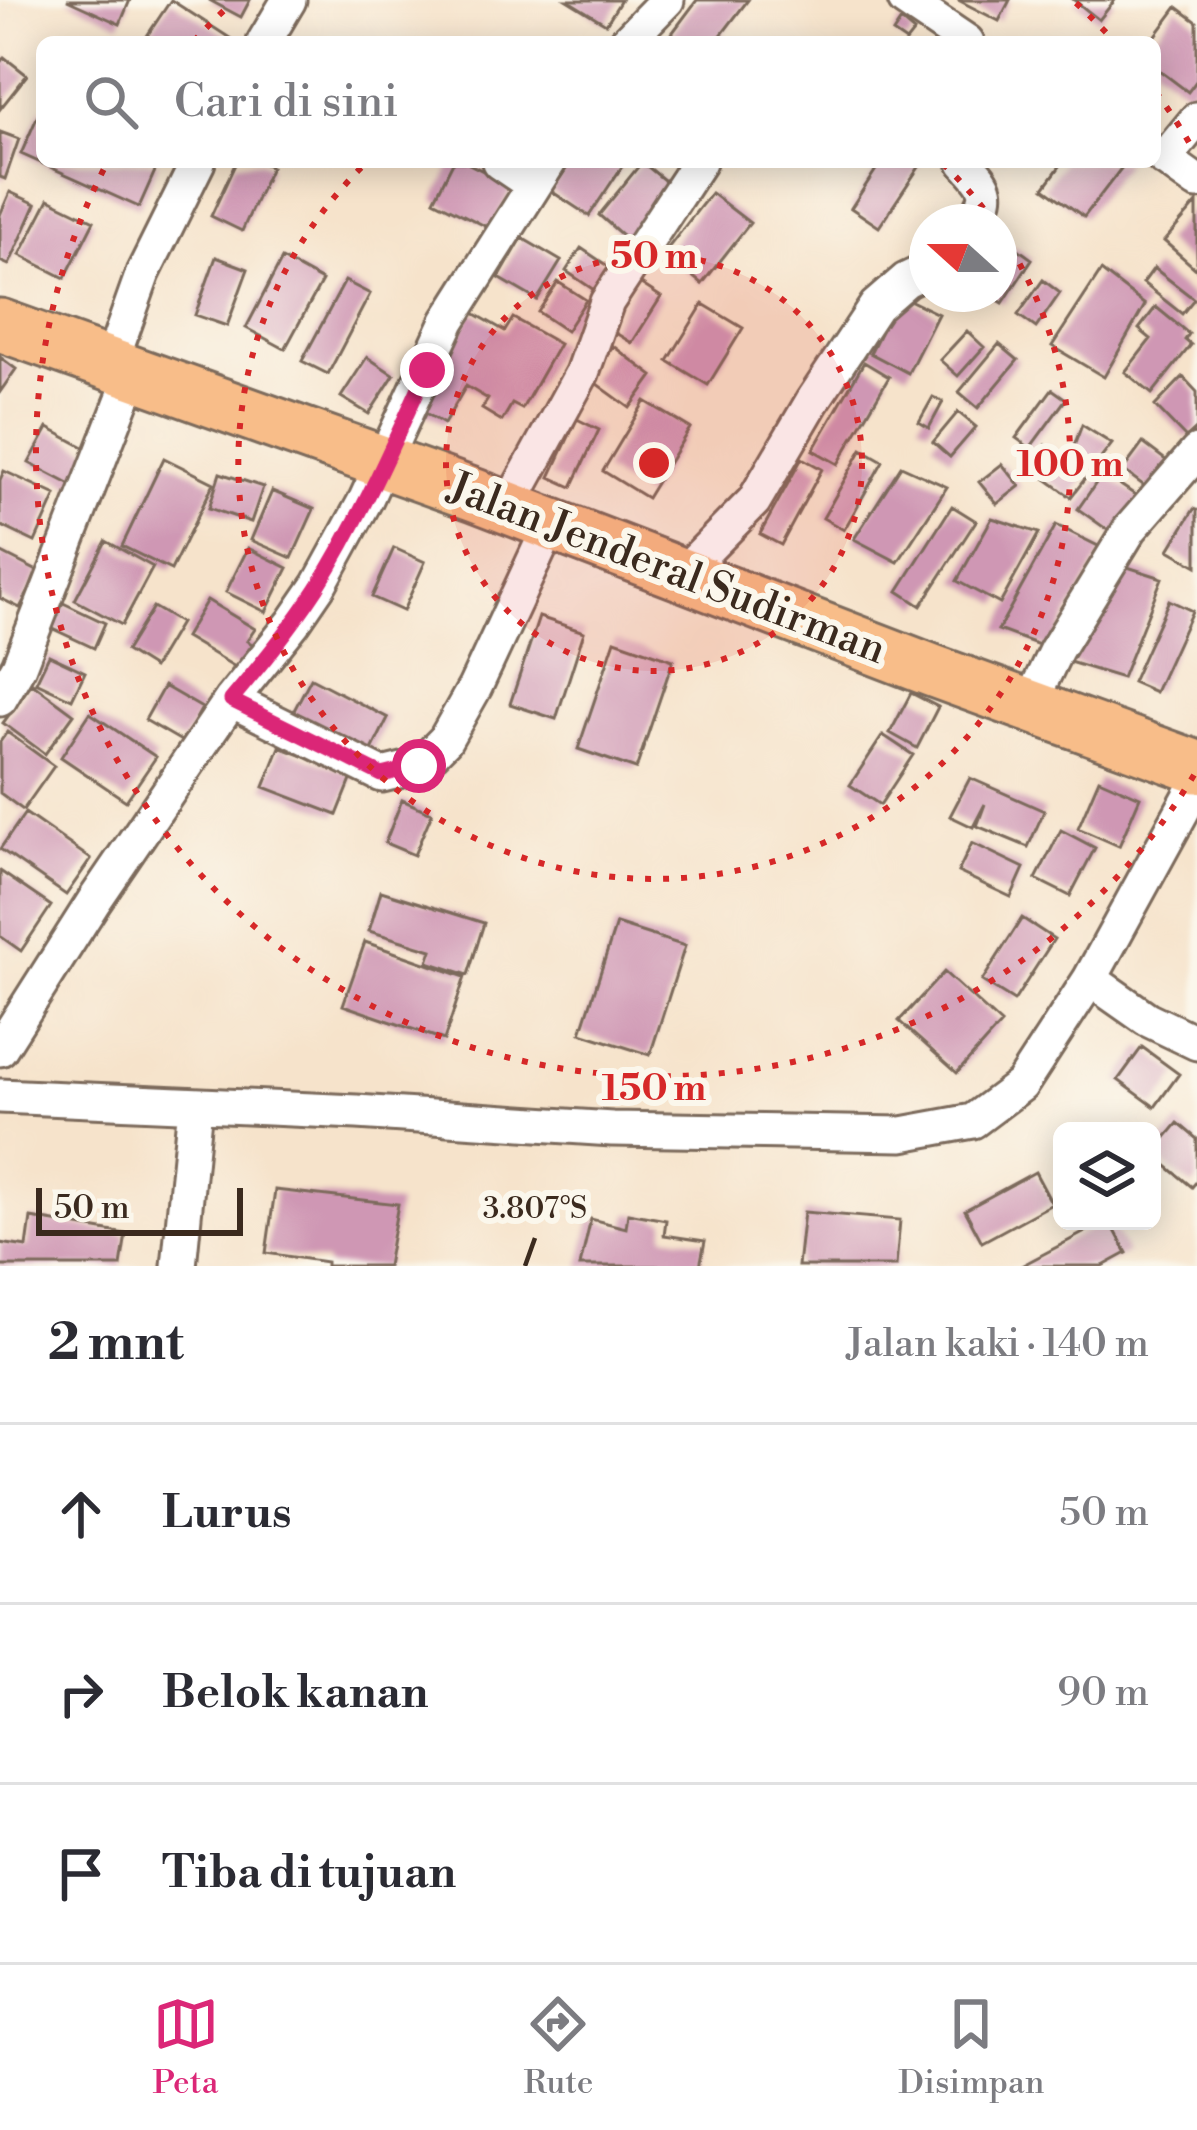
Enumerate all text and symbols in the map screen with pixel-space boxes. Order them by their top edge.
search box [36,36,1161,168]
icon: search [78,69,144,135]
text: Cari di sini [174,74,398,131]
north arrow [909,204,1017,312]
text: 50 m [610,235,698,280]
route end [400,343,454,397]
centre of rings [633,442,675,484]
text: 100 m [1017,443,1124,488]
street label: Jalan Jenderal Sudirman [439,460,893,677]
route start [392,739,446,793]
text: 150 m [602,1067,706,1112]
map controls [1053,1122,1161,1230]
button: layers [1053,1122,1161,1230]
scale bar [36,1182,243,1235]
text: 50 m [54,1188,130,1229]
text: 3.807°S [483,1190,587,1228]
text: 2 mnt [48,1312,184,1376]
text: Jalan kaki · 140 m [847,1320,1149,1369]
icon: ahead [48,1481,114,1547]
text: Lurus [162,1485,292,1542]
text: 50 m [1059,1489,1149,1538]
icon: right [48,1661,114,1727]
text: Belok kanan [162,1665,429,1722]
text: 90 m [1057,1669,1149,1718]
icon: arrive [48,1841,114,1907]
text: Tiba di tujuan [162,1845,456,1902]
tab: Peta [153,1991,219,2104]
tab: Rute [524,1991,593,2104]
tab: Disimpan [898,1991,1044,2104]

